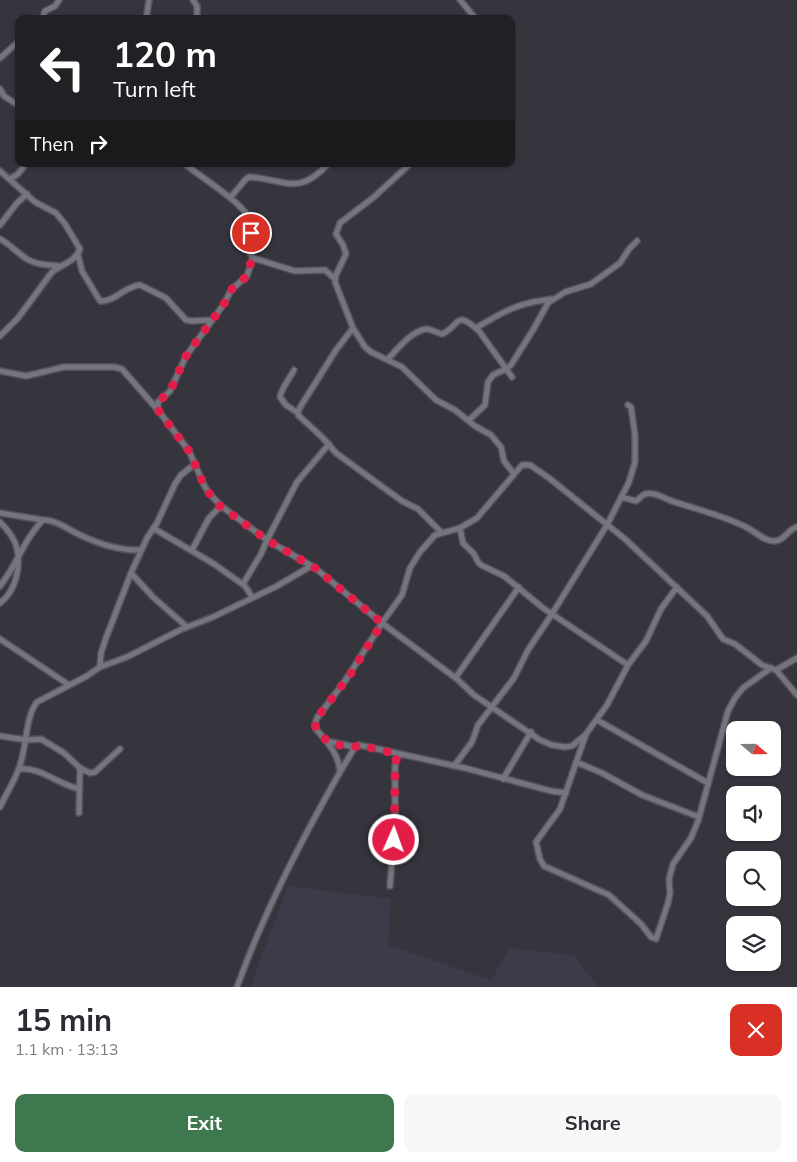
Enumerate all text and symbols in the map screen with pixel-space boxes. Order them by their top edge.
text: 120 m [113,32,217,76]
icon: left [30,35,95,100]
text: Turn left [113,75,196,103]
icon: right [84,130,112,158]
text: Then [30,132,74,156]
pin [230,212,272,254]
icon: arrive [237,219,265,247]
north arrow [726,721,781,776]
map controls [726,721,781,971]
button: sound [726,786,781,841]
position arrow [367,813,419,865]
button: search [726,851,781,906]
button: layers [726,916,781,971]
text: 15 min [15,1001,112,1039]
button: close [730,1004,782,1056]
text: 1.1 km · 13:13 [15,1039,118,1059]
button: Exit [15,1094,394,1152]
button: Share [404,1094,782,1152]

